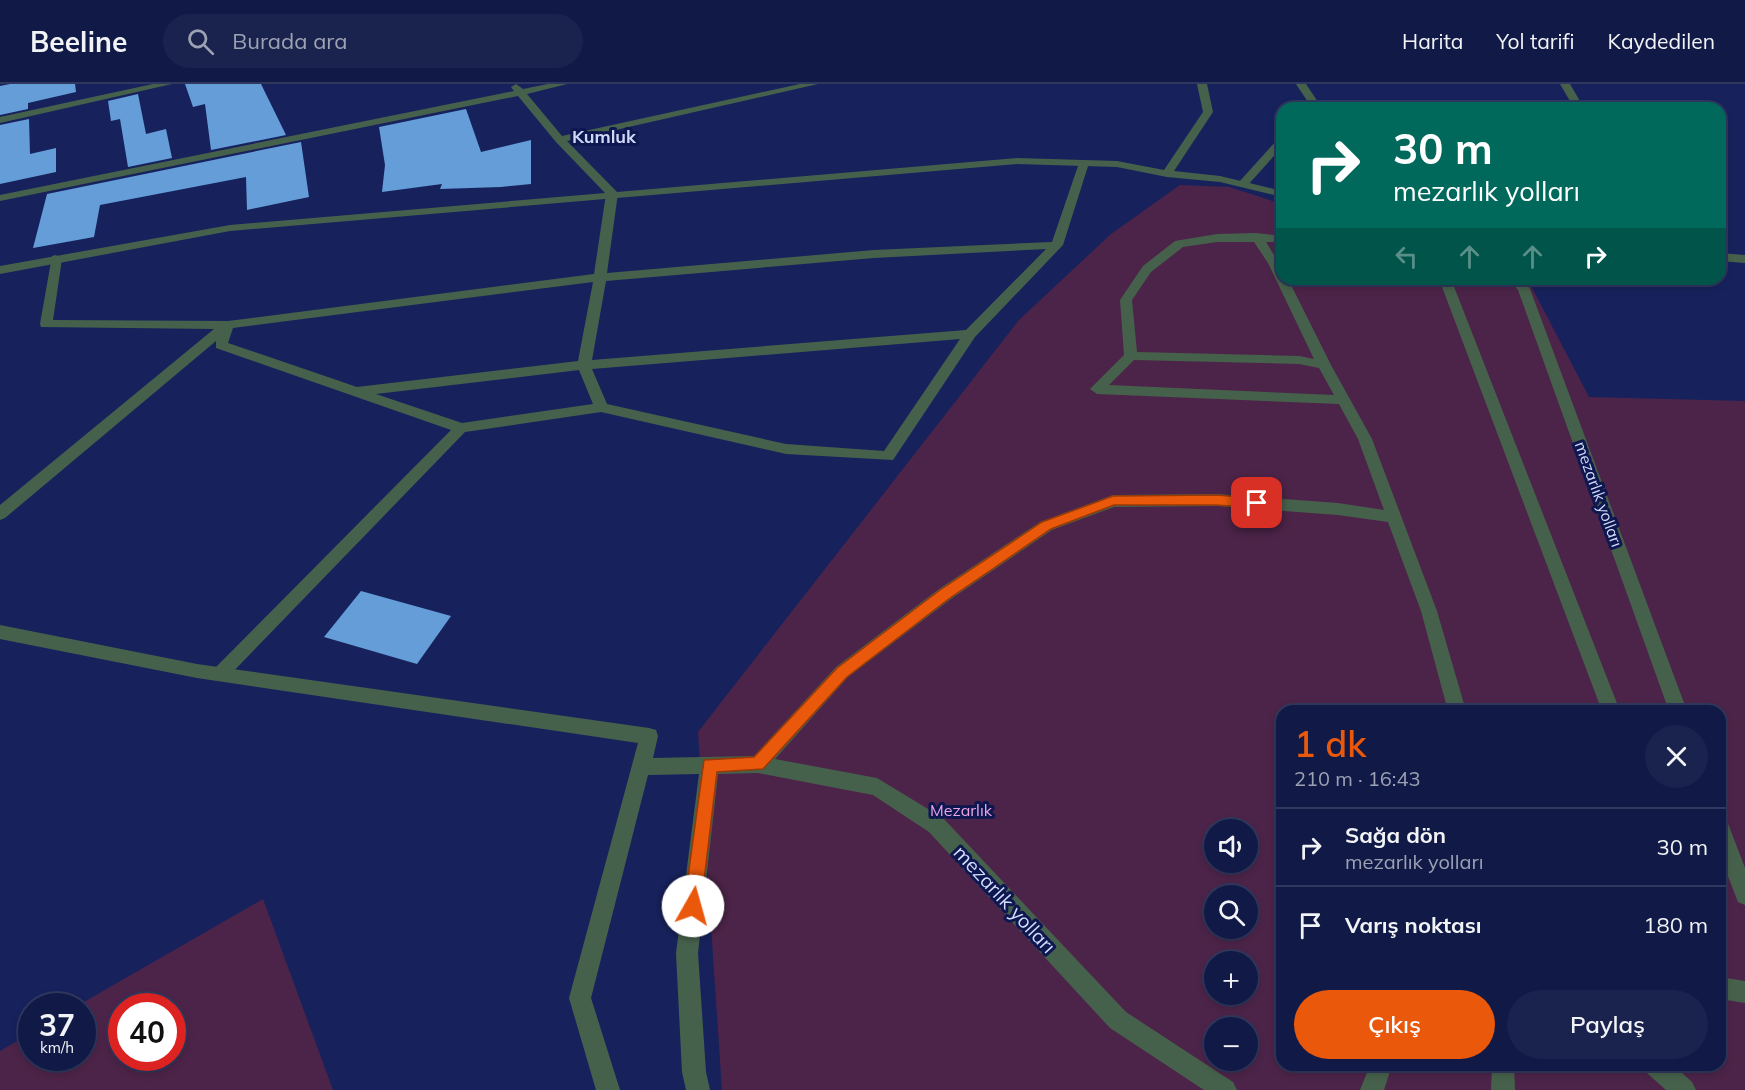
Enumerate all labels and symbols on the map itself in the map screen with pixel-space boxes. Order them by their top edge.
district label: Kumluk [572,125,637,148]
street label: mezarlık yolları [1571,439,1627,549]
pin [1231,477,1282,528]
park label: Mezarlık [930,800,993,820]
street label: mezarlık yolları [949,840,1061,958]
position arrow [661,874,725,938]
speed limit sign: 40 [108,993,186,1071]

